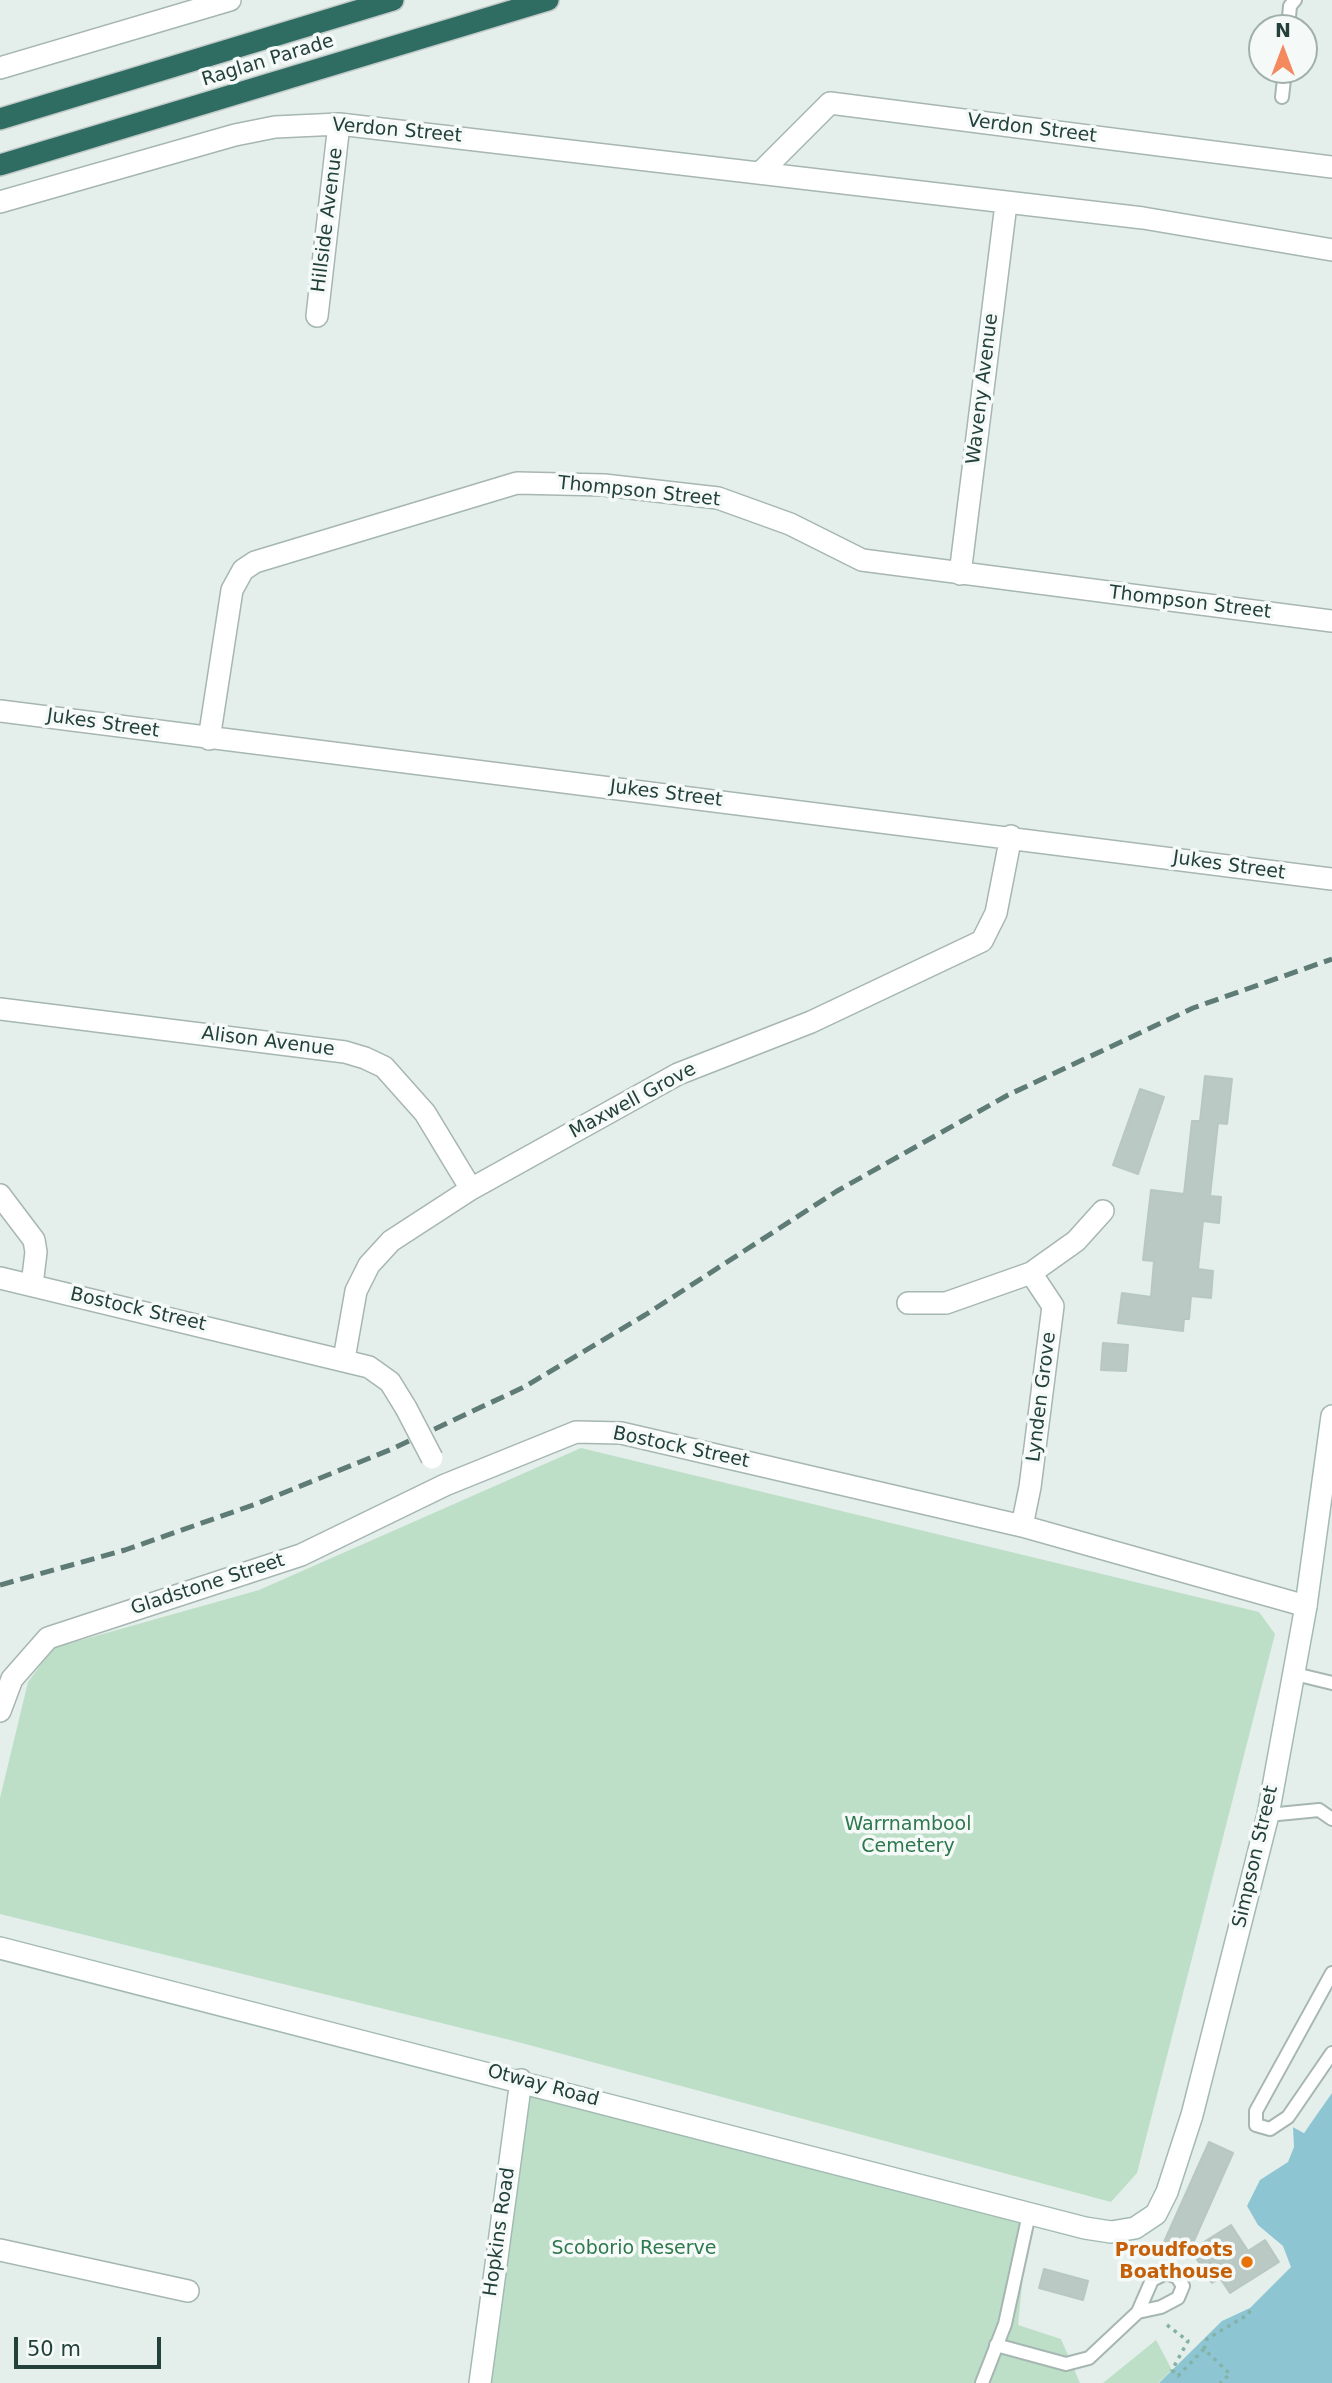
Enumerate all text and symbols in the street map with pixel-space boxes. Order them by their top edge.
north arrow [1248,14,1318,84]
text: N [1275,19,1291,41]
street label: Raglan Parade [199,30,337,92]
street label: Verdon Street [966,110,1098,148]
street label: Verdon Street [331,114,463,148]
street label: Hillside Avenue [308,146,348,294]
street label: Waveny Avenue [962,312,1004,466]
street label: Thompson Street [557,472,721,512]
street label: Thompson Street [1108,582,1272,624]
street label: Jukes Street [45,705,161,743]
street label: Jukes Street [608,776,724,812]
street label: Jukes Street [1171,847,1287,885]
street label: Alison Avenue [200,1023,336,1061]
street label: Maxwell Grove [566,1058,700,1144]
street label: Bostock Street [68,1283,208,1337]
street label: Lynden Grove [1023,1331,1061,1463]
street label: Bostock Street [611,1422,751,1474]
street label: Gladstone Street [128,1549,288,1621]
street label: Simpson Street [1229,1784,1283,1930]
park label: Warrnambool Cemetery [845,1814,971,1858]
street label: Otway Road [485,2060,601,2112]
street label: Hopkins Road [480,2166,520,2298]
park label: Scoborio Reserve [552,2238,716,2260]
place label: Proudfoots Boathouse [1115,2240,1233,2284]
marker: Proudfoots Boathouse [1239,2254,1255,2270]
scale bar [18,2324,164,2368]
text: 50 m [27,2337,81,2361]

